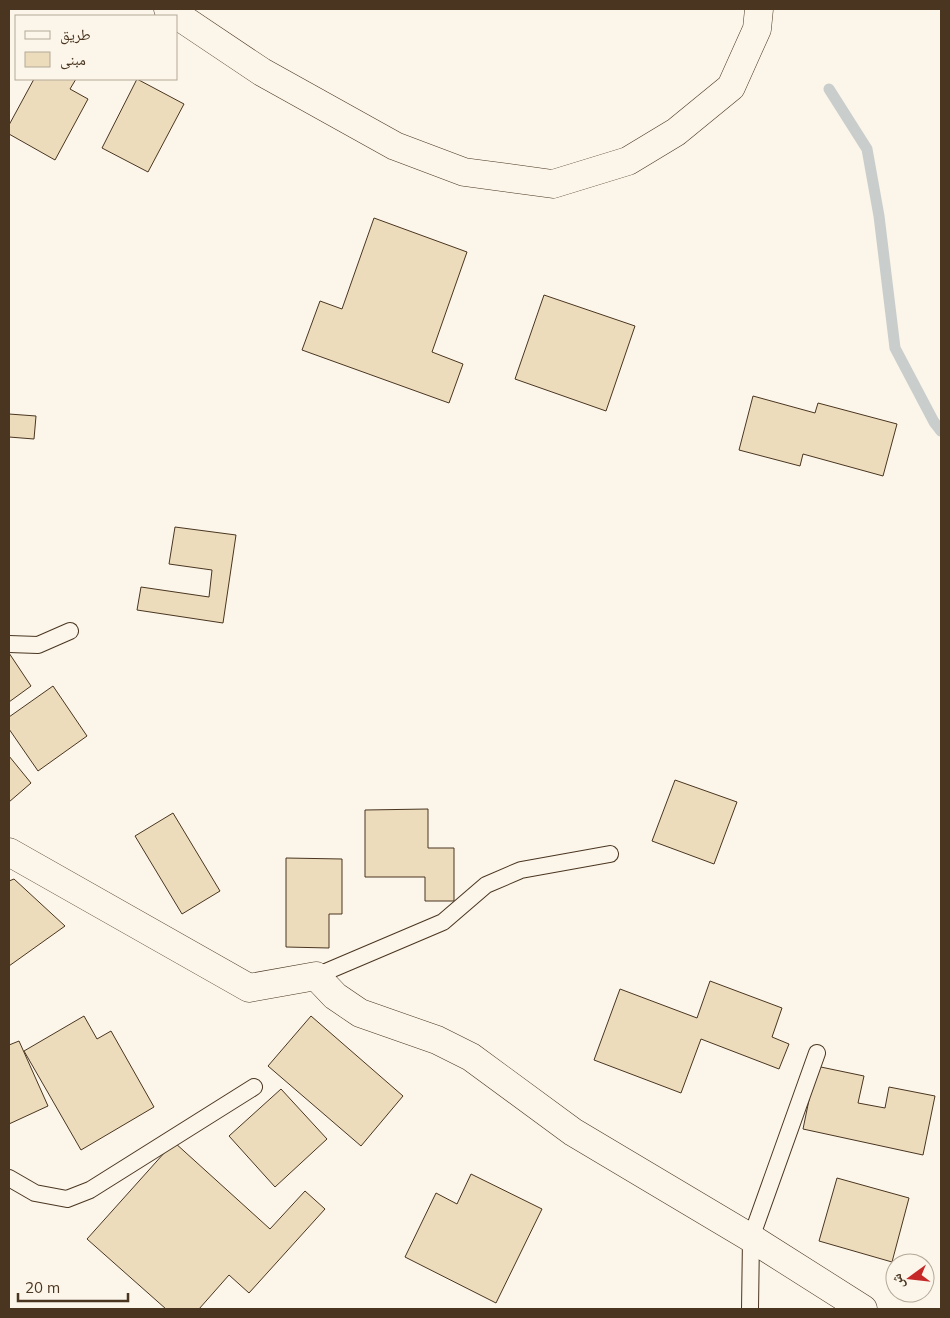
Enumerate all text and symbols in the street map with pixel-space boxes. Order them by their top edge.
legend [15,15,178,80]
text: طريق [60,25,91,45]
text: مبنى [60,50,86,70]
north arrow [885,1253,935,1303]
scale bar [18,1270,128,1302]
text: ش [887,1272,908,1291]
text: 20 m [25,1278,60,1297]

